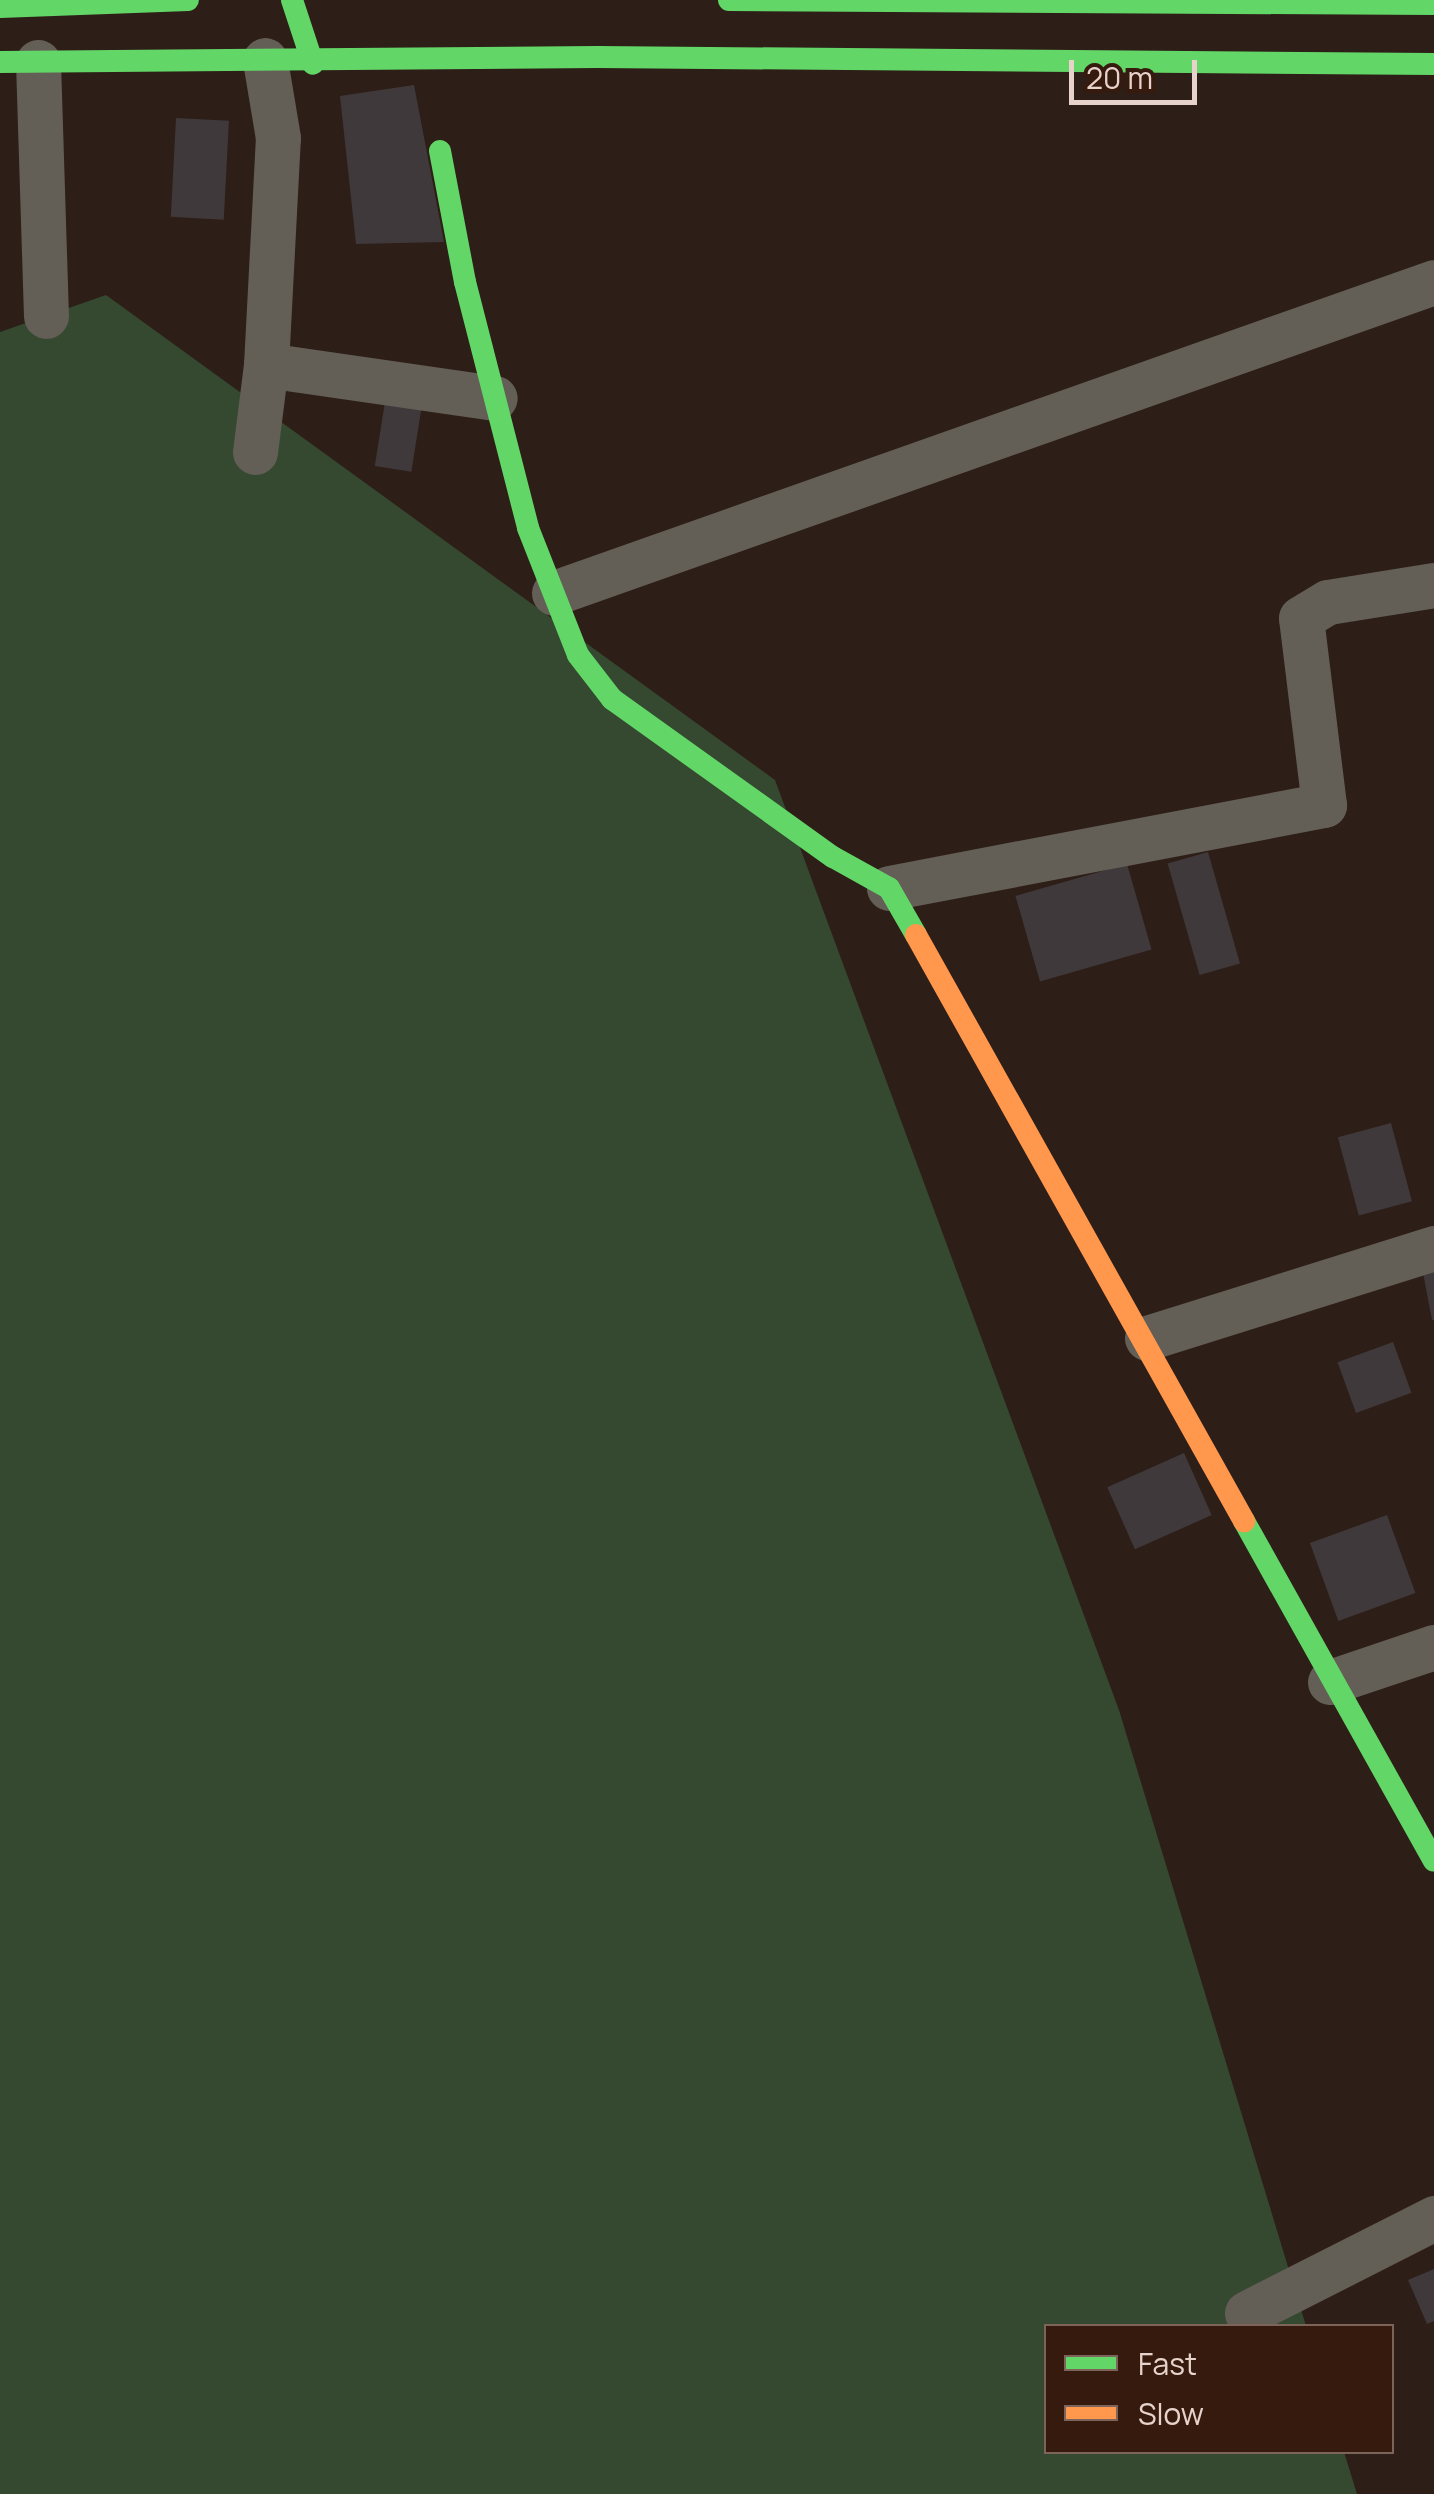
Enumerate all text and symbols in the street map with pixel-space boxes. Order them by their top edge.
scale bar [1074,40,1202,102]
text: 20 m [1086,57,1153,98]
legend [1044,2324,1394,2454]
text: Fast [1138,2343,1197,2384]
text: Slow [1138,2393,1204,2434]

